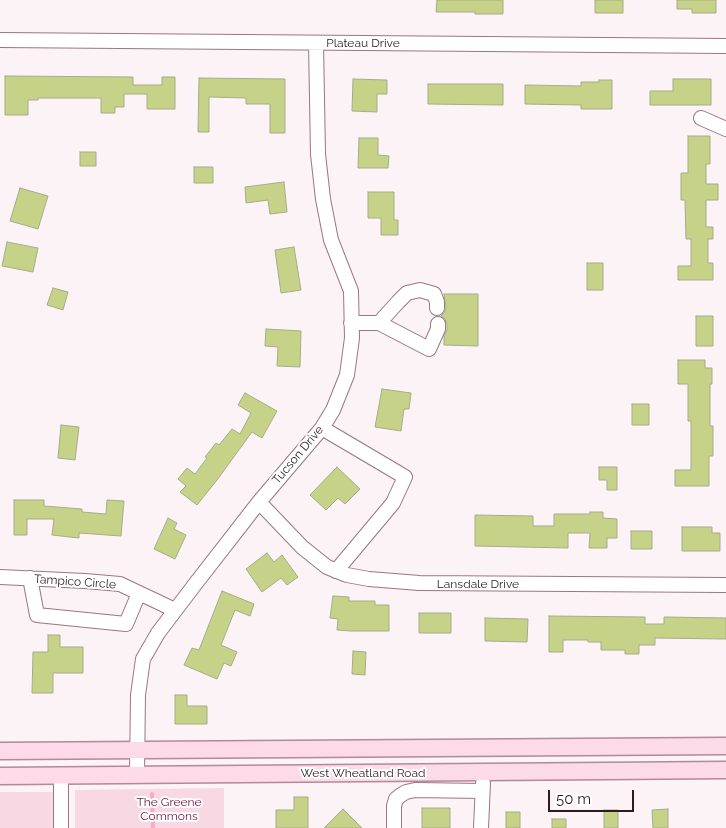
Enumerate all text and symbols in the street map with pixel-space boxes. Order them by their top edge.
street label: Plateau Drive [326,36,400,50]
street label: Tucson Drive [269,423,327,487]
street label: Tampico Circle [34,572,116,592]
street label: Lansdale Drive [437,577,519,591]
street label: West Wheatland Road [301,766,425,780]
scale bar [551,780,637,812]
text: 50 m [556,790,591,808]
park label: The Greene Commons [136,795,202,823]

